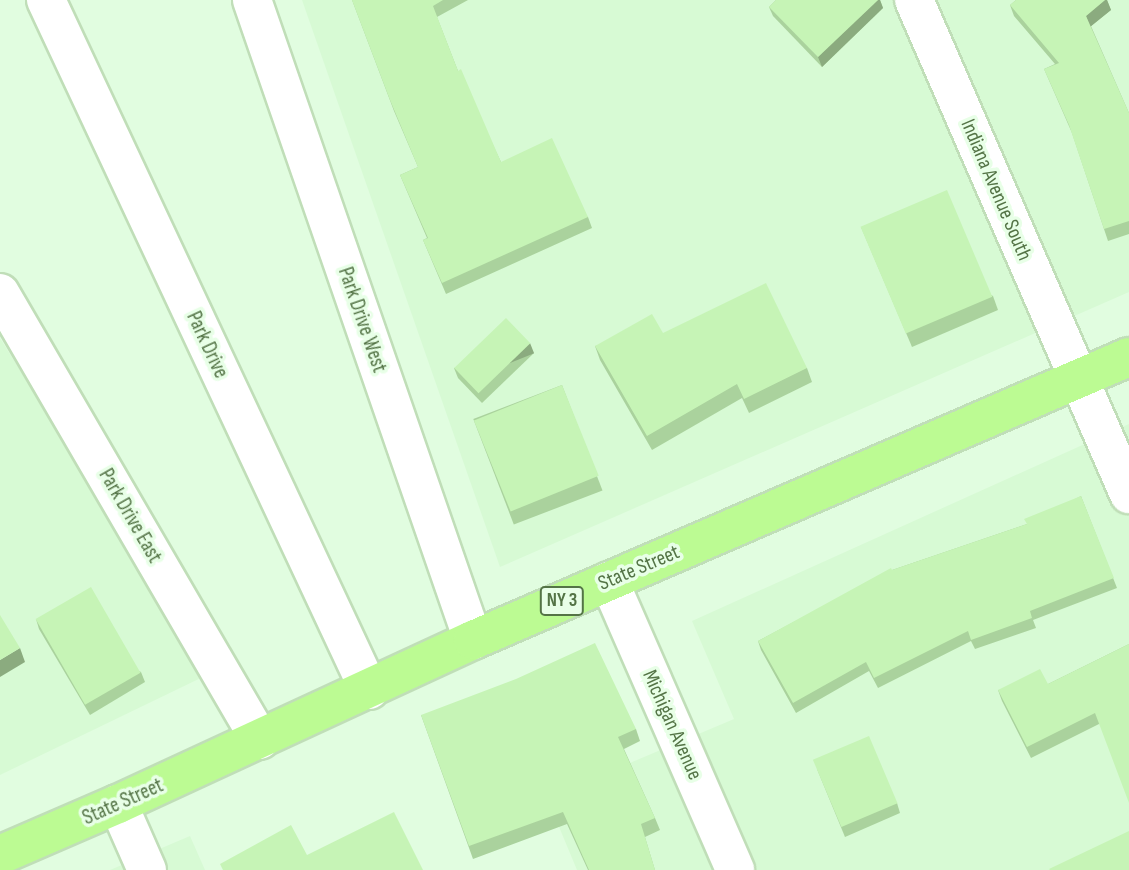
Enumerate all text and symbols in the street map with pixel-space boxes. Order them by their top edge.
street label: Indiana Avenue South [955,116,1037,264]
street label: Park Drive West [332,264,392,376]
street label: Park Drive [181,308,233,382]
street label: Park Drive East [93,464,167,568]
street label: State Street [595,540,683,596]
road number: NY 3 [539,586,585,616]
street label: Michigan Avenue [637,666,707,784]
street label: State Street [79,773,167,831]

